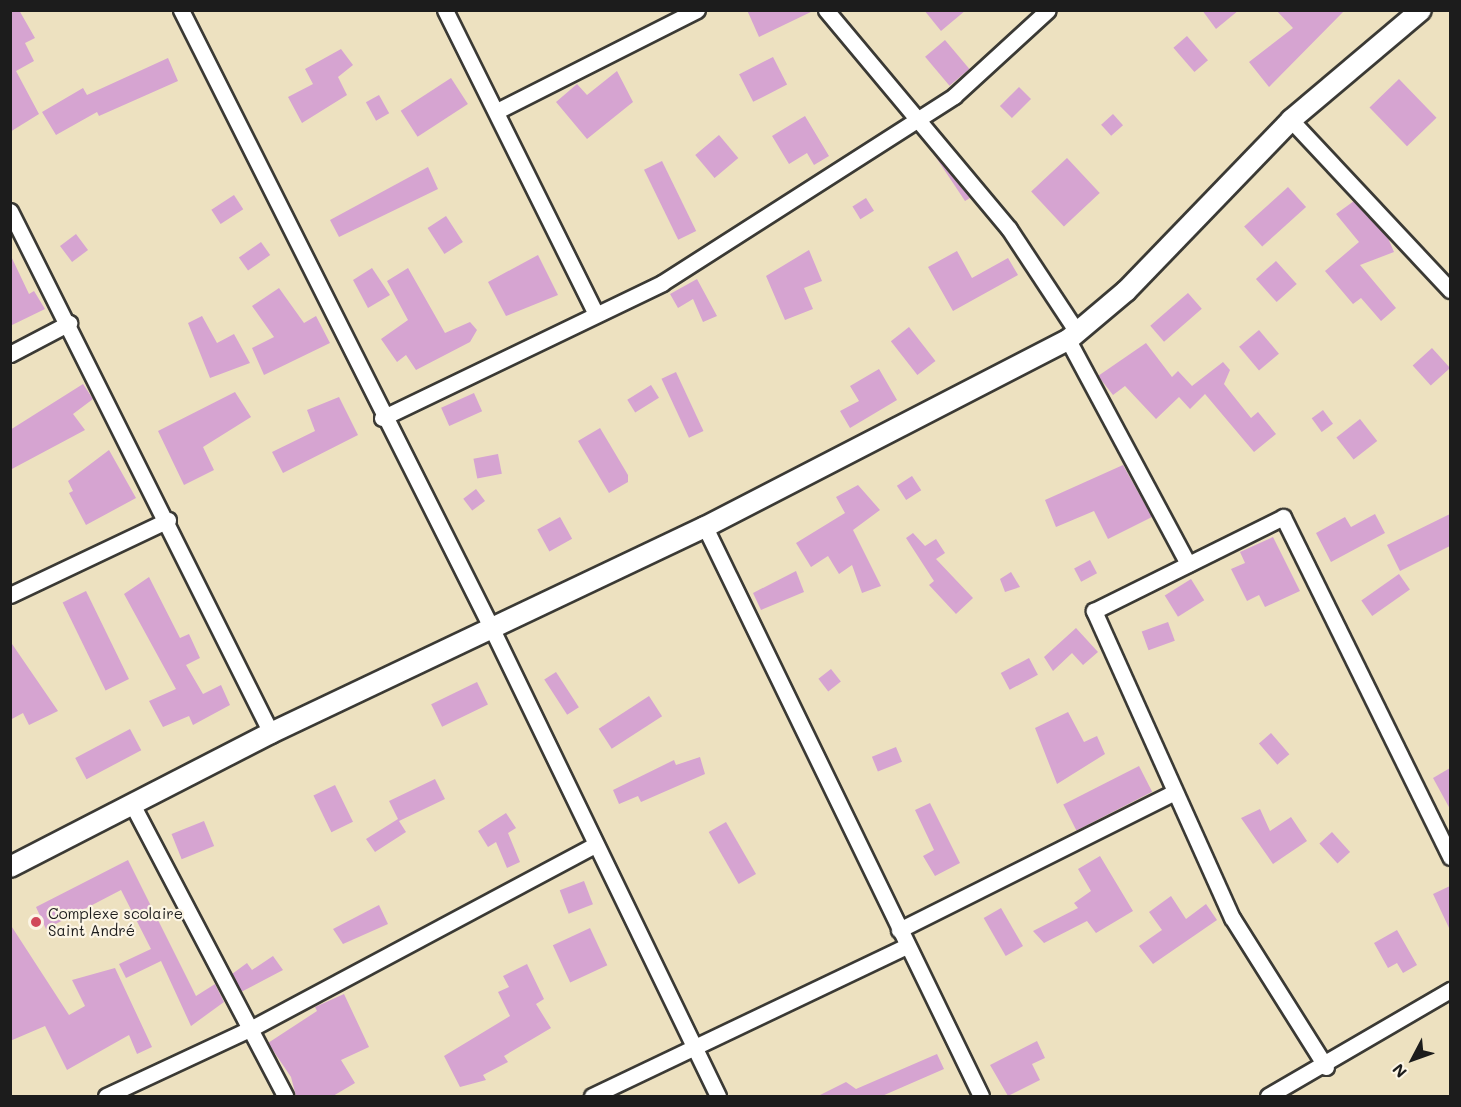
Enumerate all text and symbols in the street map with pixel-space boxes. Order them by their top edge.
place label: Complexe scolaire Saint André [48,904,183,939]
marker: Complexe scolaire Saint André [29,915,43,929]
north arrow [1383,1029,1443,1089]
text: N [1387,1060,1411,1083]

